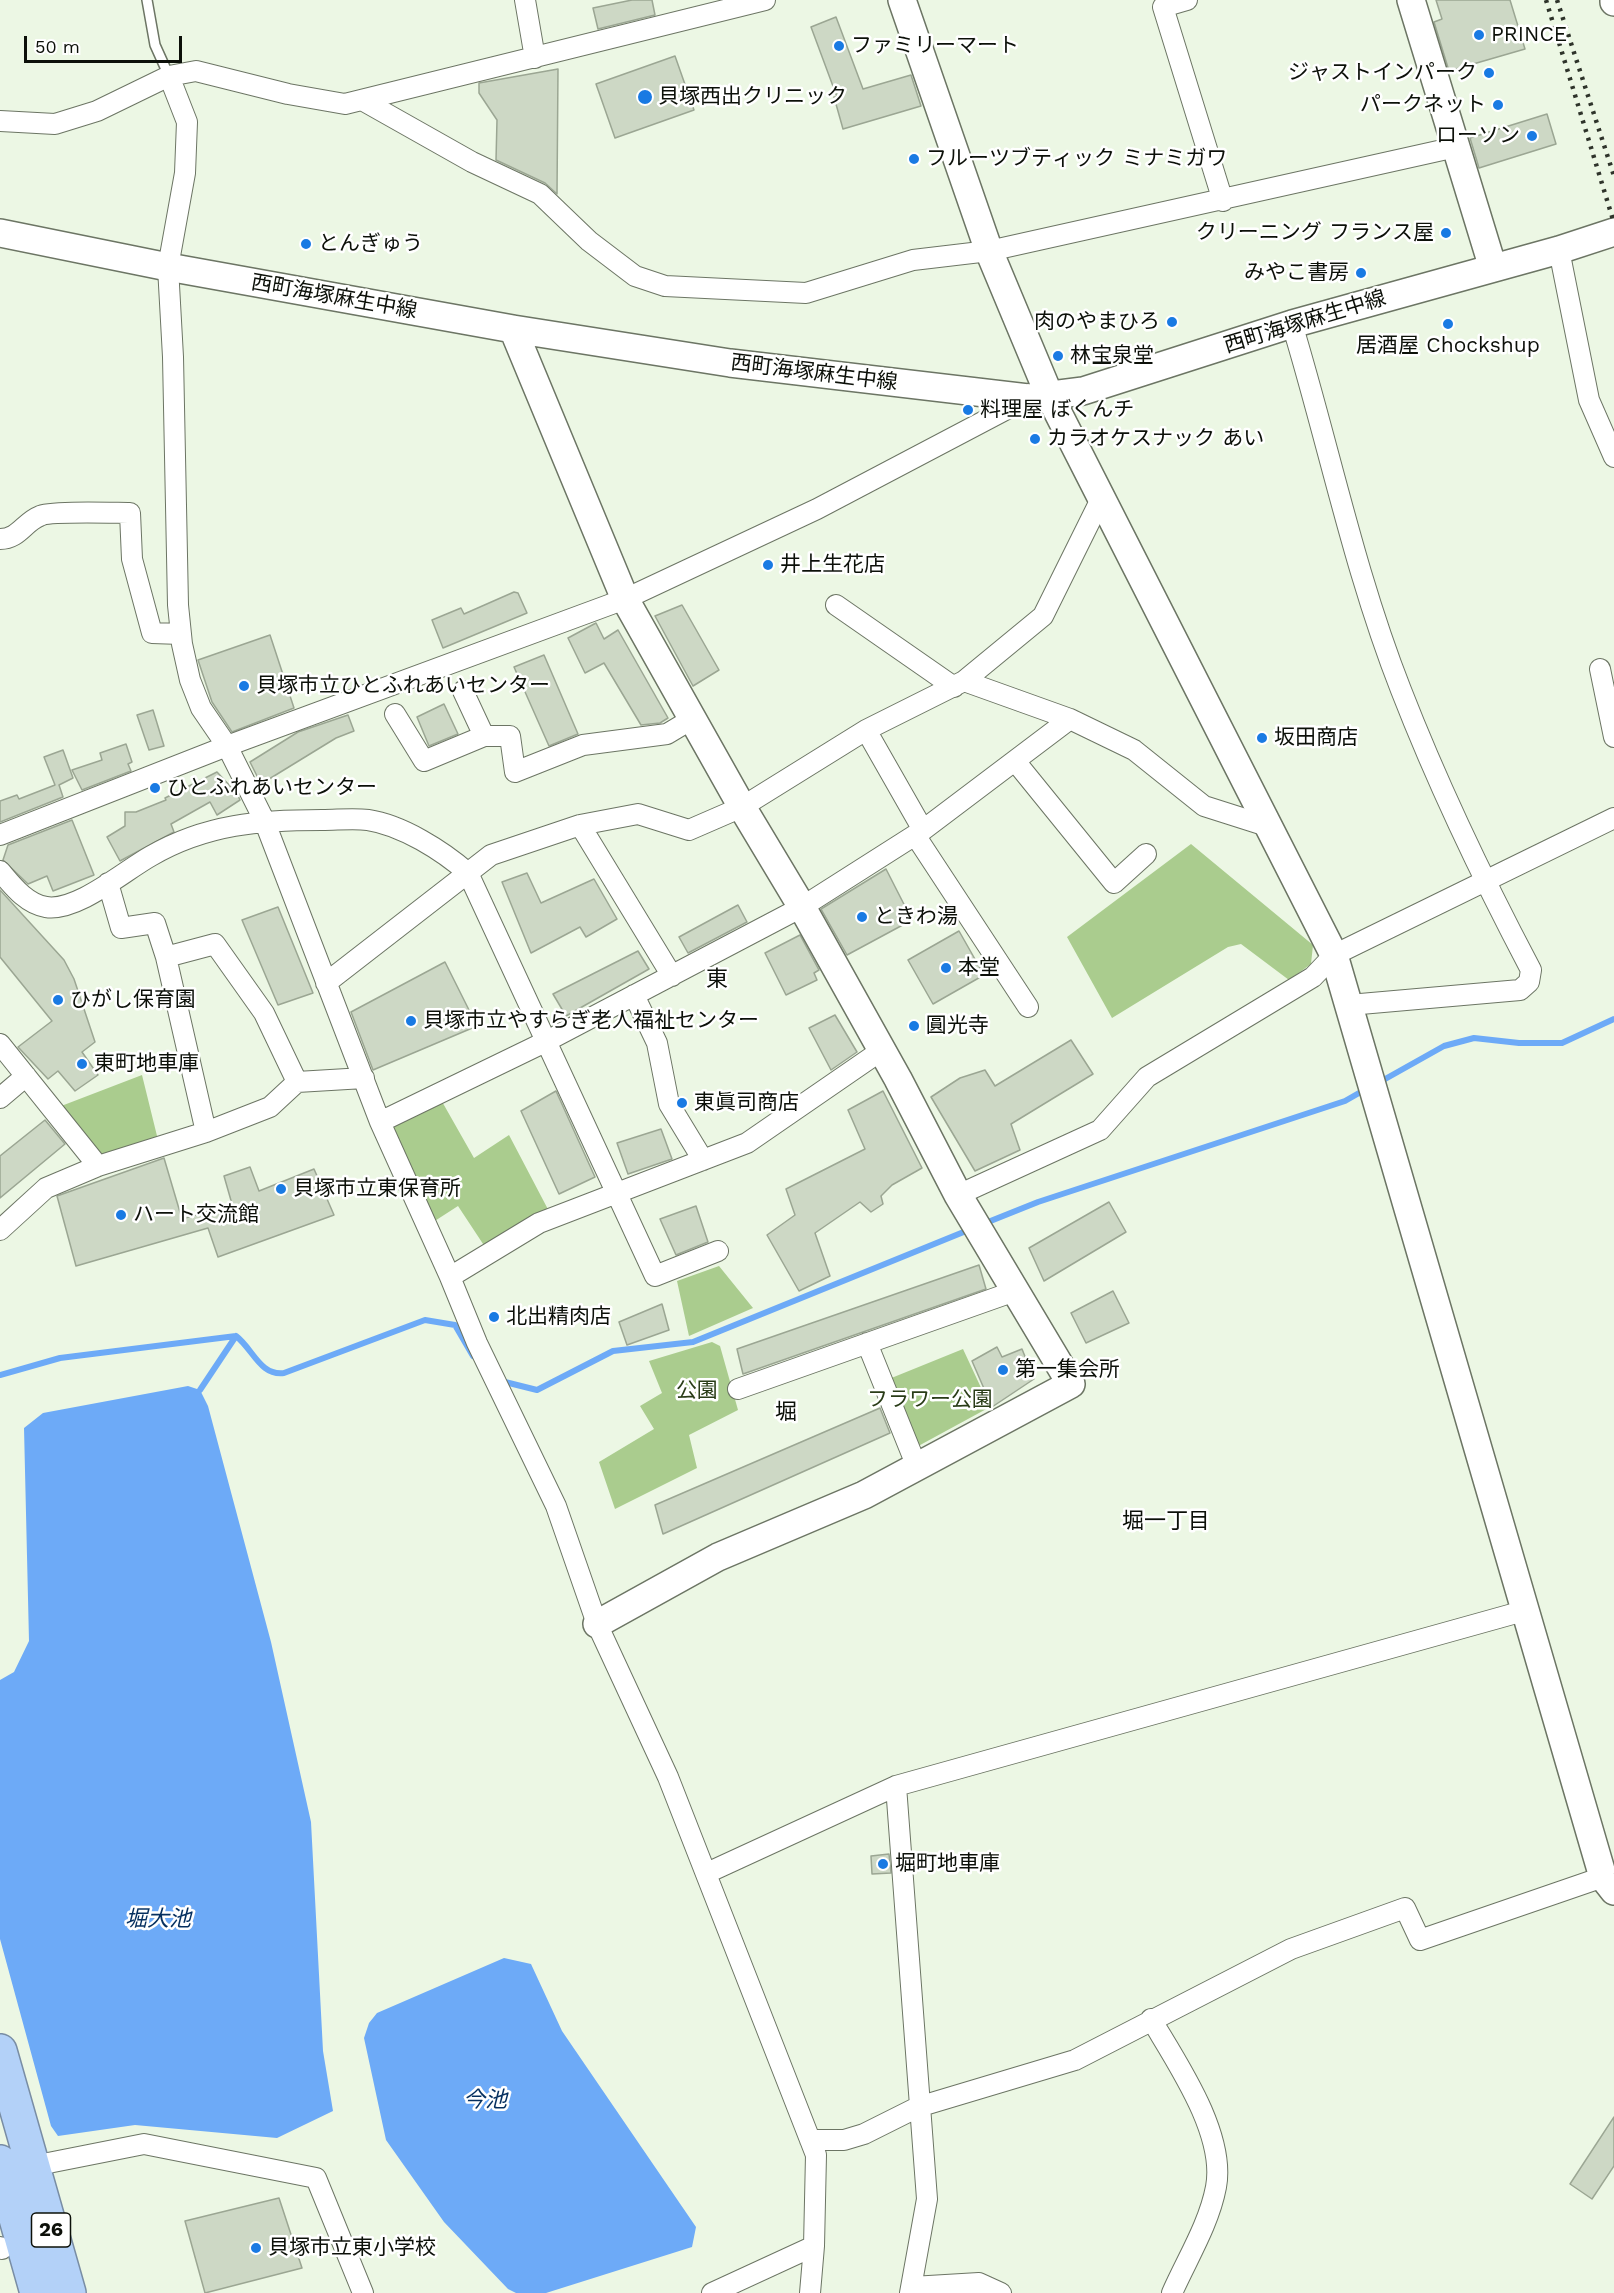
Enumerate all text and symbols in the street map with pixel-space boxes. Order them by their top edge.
place label: PRINCE [1491,22,1567,48]
scale bar [27,24,184,62]
marker: PRINCE [1472,28,1486,42]
place label: ファミリーマート [851,33,1019,59]
text: 50 m [35,36,80,57]
marker: ファミリーマート [832,39,846,53]
place label: ジャストインパーク [1288,60,1477,86]
marker: ジャストインパーク [1482,66,1496,80]
place label: 貝塚西出クリニック [658,84,847,110]
marker: 貝塚西出クリニック [636,88,654,106]
place label: パークネット [1360,92,1486,118]
marker: パークネット [1491,98,1505,112]
place label: ローソン [1436,123,1520,149]
marker: ローソン [1525,129,1539,143]
place label: フルーツブティック ミナミガワ [926,146,1227,172]
marker: フルーツブティック ミナミガワ [907,152,921,166]
place label: クリーニング フランス屋 [1196,220,1434,246]
marker: クリーニング フランス屋 [1439,226,1453,240]
place label: とんぎゅう [318,231,423,257]
marker: とんぎゅう [299,237,313,251]
place label: みやこ書房 [1244,260,1349,286]
marker: みやこ書房 [1354,266,1368,280]
street label: 西町海塚麻生中線 [249,270,419,324]
street label: 西町海塚麻生中線 [1221,285,1389,359]
place label: 肉のやまひろ [1034,309,1160,335]
marker: 肉のやまひろ [1165,315,1179,329]
marker: 居酒屋 Chockshup [1441,317,1455,331]
place label: 居酒屋 Chockshup [1356,333,1540,359]
place label: 林宝泉堂 [1070,343,1154,369]
marker: 林宝泉堂 [1051,349,1065,363]
street label: 西町海塚麻生中線 [729,350,899,396]
place label: 料理屋 ぼくんチ [980,397,1134,423]
marker: 料理屋 ぼくんチ [961,403,975,417]
place label: カラオケスナック あい [1047,426,1264,452]
marker: カラオケスナック あい [1028,432,1042,446]
place label: 井上生花店 [780,552,885,578]
marker: 井上生花店 [761,558,775,572]
place label: 貝塚市立ひとふれあいセンター [256,673,550,699]
marker: 貝塚市立ひとふれあいセンター [237,679,251,693]
place label: 坂田商店 [1274,725,1358,751]
marker: 坂田商店 [1255,731,1269,745]
place label: ひとふれあいセンター [167,775,377,801]
marker: ひとふれあいセンター [148,781,162,795]
place label: ときわ湯 [874,904,958,930]
marker: ときわ湯 [855,910,869,924]
place label: 本堂 [958,955,1000,981]
marker: 本堂 [939,961,953,975]
district label: 東 [706,967,728,993]
place label: ひがし保育園 [70,987,196,1013]
marker: ひがし保育園 [51,993,65,1007]
place label: 貝塚市立やすらぎ老人福祉センター [423,1008,759,1034]
place label: 圓光寺 [926,1013,989,1039]
marker: 貝塚市立やすらぎ老人福祉センター [404,1014,418,1028]
marker: 圓光寺 [907,1019,921,1033]
place label: 東町地車庫 [94,1051,199,1077]
marker: 東町地車庫 [75,1057,89,1071]
place label: 東眞司商店 [694,1090,799,1116]
marker: 東眞司商店 [675,1096,689,1110]
place label: 貝塚市立東保育所 [293,1176,461,1202]
marker: 貝塚市立東保育所 [274,1182,288,1196]
place label: ハート交流館 [133,1202,259,1228]
marker: ハート交流館 [114,1208,128,1222]
place label: 北出精肉店 [506,1304,611,1330]
marker: 北出精肉店 [487,1310,501,1324]
place label: 第一集会所 [1015,1357,1120,1383]
marker: 第一集会所 [996,1363,1010,1377]
park label: 公園 [676,1378,718,1404]
park label: フラワー公園 [867,1387,993,1413]
district label: 堀 [775,1400,797,1426]
district label: 堀一丁目 [1122,1509,1210,1535]
place label: 堀町地車庫 [895,1851,1000,1877]
marker: 堀町地車庫 [876,1857,890,1871]
water label: 堀大池 [125,1907,191,1933]
water label: 今池 [463,2088,507,2114]
road number: 26 [32,2213,70,2247]
place label: 貝塚市立東小学校 [268,2235,436,2261]
marker: 貝塚市立東小学校 [249,2241,263,2255]

